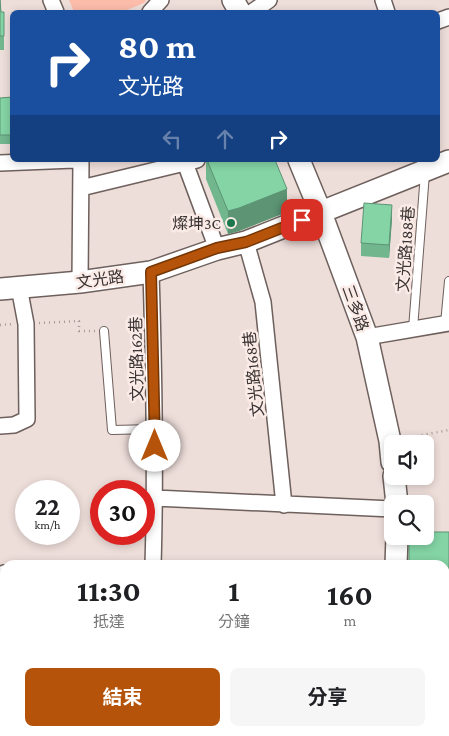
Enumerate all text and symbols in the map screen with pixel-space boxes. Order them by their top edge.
text: 80 m [118,27,196,66]
icon: right [35,30,100,95]
text: 文光路 [118,74,184,99]
icon: left [158,125,186,153]
icon: ahead [211,125,239,153]
icon: right [264,125,292,153]
pin [281,199,323,241]
street label: 文光路188巷 [394,205,417,293]
icon: arrive [288,206,316,234]
place label: 燦坤3C [172,215,221,232]
marker: 燦坤3C [225,217,237,229]
street label: 文光路 [75,268,125,291]
street label: 三多路 [339,283,372,334]
street label: 文光路162巷 [127,316,146,402]
street label: 文光路168巷 [241,330,266,418]
position arrow [128,419,180,471]
map controls [384,435,434,545]
button: sound [384,435,434,485]
speed limit sign: 30 [90,480,155,545]
text: 22 [35,493,60,520]
button: search [384,495,434,545]
text: km/h [35,518,60,532]
text: 11:30 [77,574,141,607]
text: 1 [228,574,240,607]
text: 160 [327,578,373,611]
text: m [344,612,356,629]
text: 抵達 [93,613,125,630]
text: 分鐘 [218,613,250,630]
button: 結束 [25,668,220,726]
button: 分享 [230,668,425,726]

